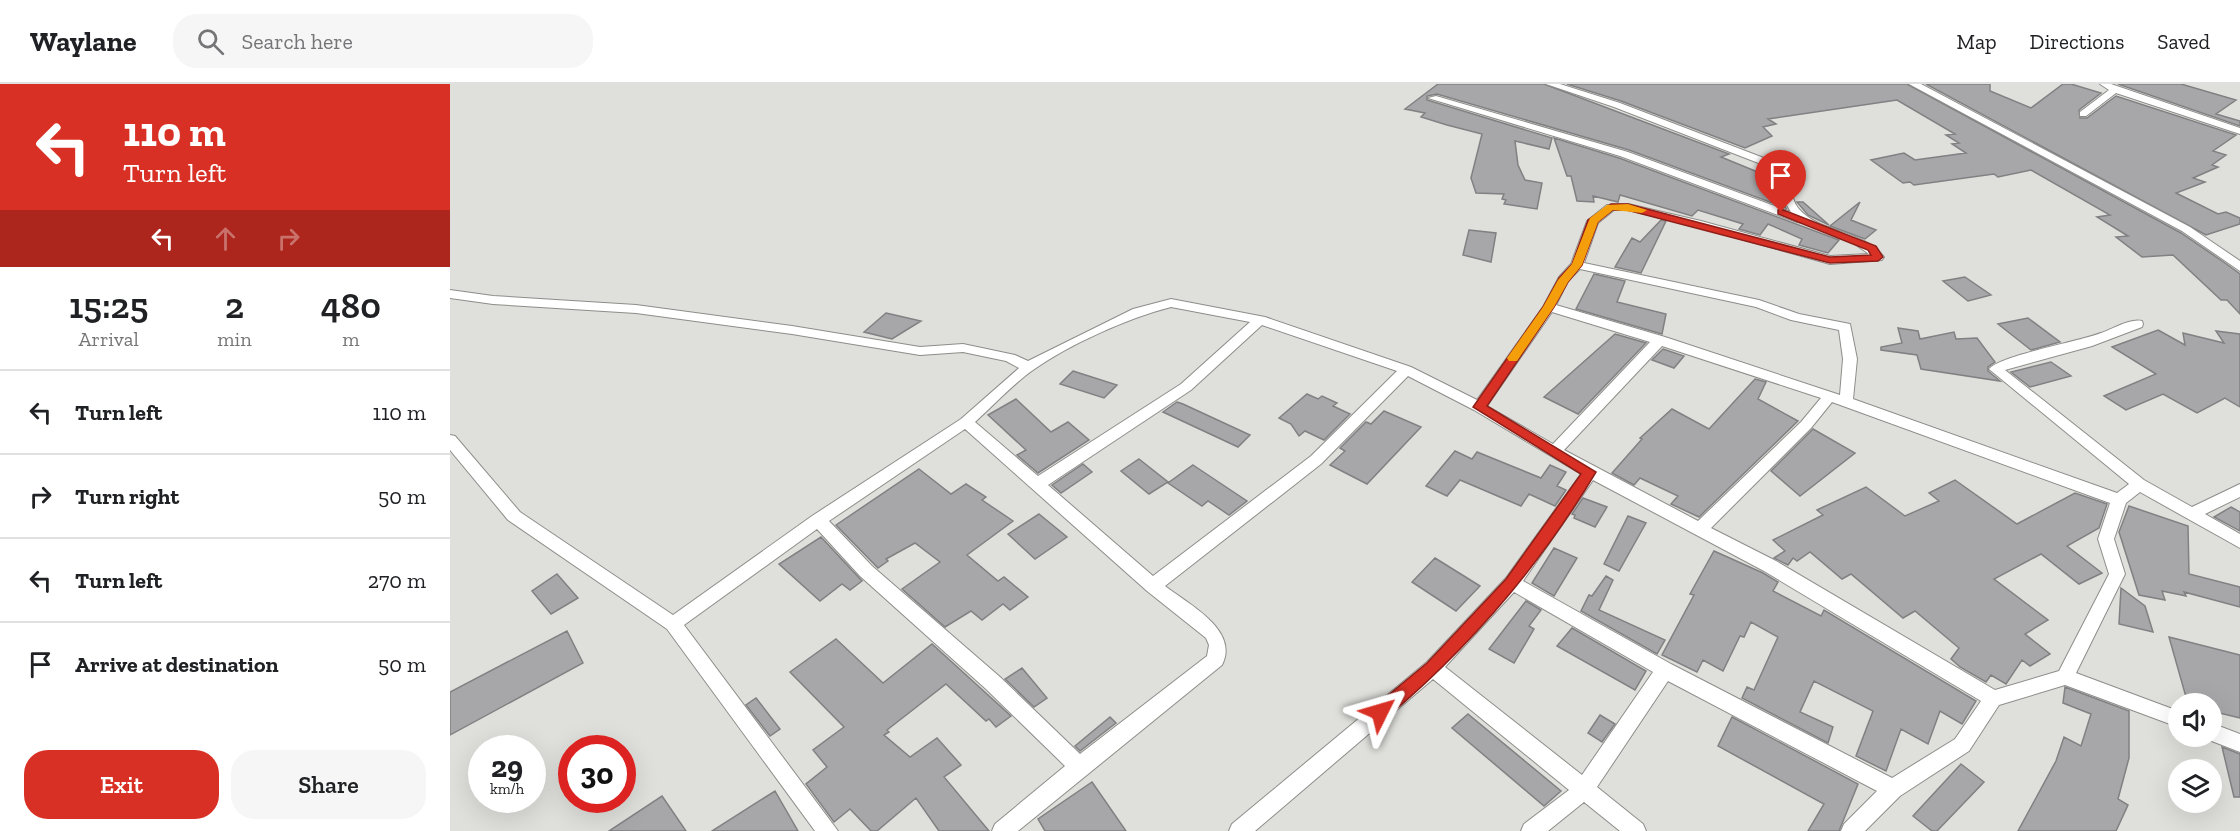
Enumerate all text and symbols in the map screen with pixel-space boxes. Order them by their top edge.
search box [173,14,593,68]
text: Waylane [30,25,137,58]
icon: search [194,25,227,58]
text: Search here [242,28,353,55]
text: Map [1957,29,1997,54]
text: Directions [2030,29,2124,54]
text: Saved [2157,29,2210,54]
text: 110 m [123,106,226,157]
icon: left [24,108,102,186]
pin [1755,150,1806,212]
text: Turn left [123,157,226,189]
icon: arrive [1764,159,1797,192]
icon: left [146,222,179,255]
icon: ahead [209,222,242,255]
icon: right [272,222,305,255]
text: 15:25 [69,284,148,327]
text: 2 [225,284,244,327]
text: 480 [321,284,381,327]
text: Arrival [79,327,139,351]
text: min [217,327,252,351]
text: m [342,327,359,351]
icon: left [24,396,57,429]
text: Turn left [75,399,162,426]
text: 110 m [372,399,426,426]
icon: right [24,480,57,513]
text: Turn right [75,483,179,510]
text: 50 m [378,483,426,510]
icon: left [24,564,57,597]
text: Turn left [75,567,162,594]
text: 270 m [368,567,426,594]
icon: arrive [24,648,57,681]
text: Arrive at destination [75,651,278,678]
text: 50 m [378,651,426,678]
position arrow [1348,680,1412,744]
map controls [2168,693,2222,813]
button: sound [2168,693,2222,747]
speed limit sign: 30 [558,735,636,813]
text: 29 [491,749,523,785]
button: Exit [24,750,219,819]
button: Share [231,750,426,819]
button: layers [2168,759,2222,813]
text: km/h [490,780,524,798]

